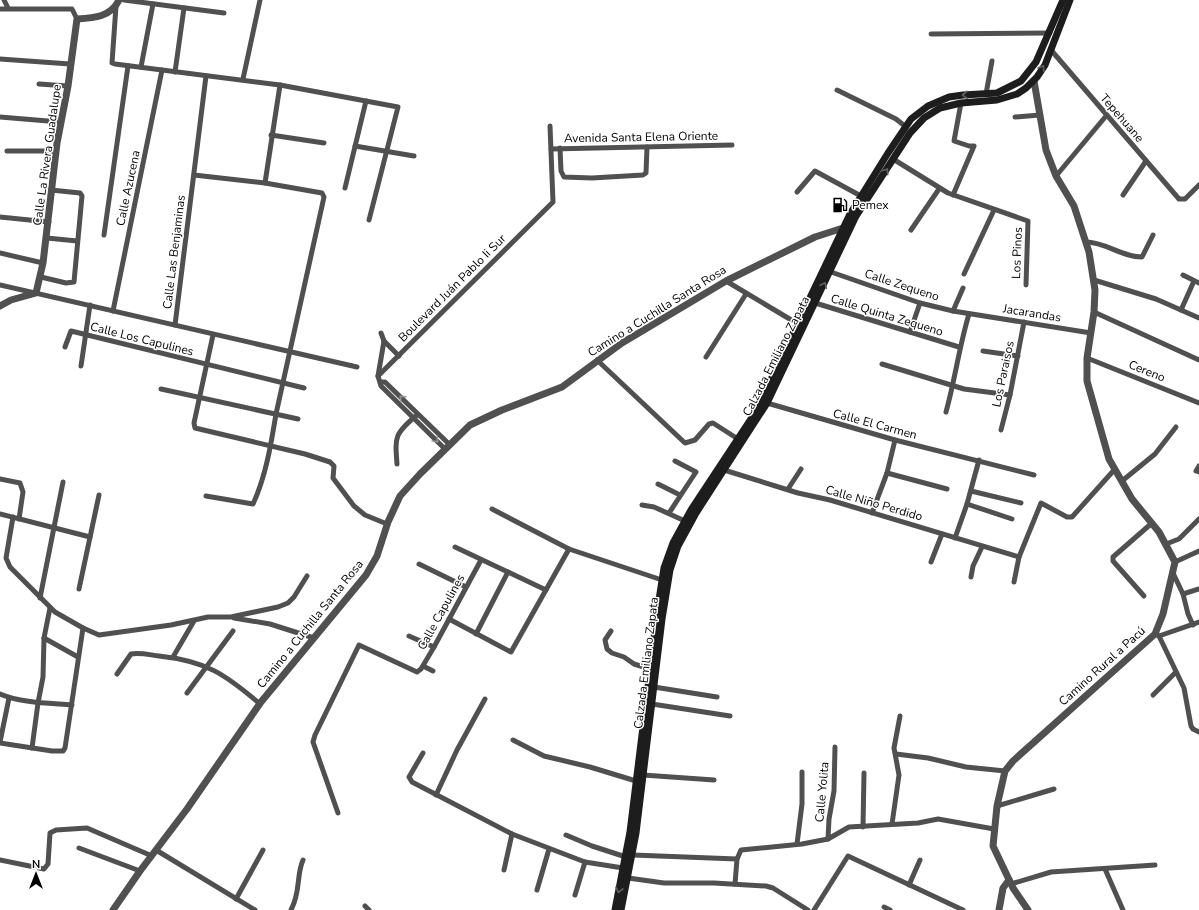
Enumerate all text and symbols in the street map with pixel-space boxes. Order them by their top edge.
one-way arrow [1038,65,1045,72]
street label: Calle La Rivera Guadalupe [29,83,65,227]
street label: Tepehuane [1097,90,1147,146]
one-way arrow [962,91,968,100]
street label: Avenida Santa Elena Oriente [564,128,718,146]
street label: Calle Azucena [112,149,144,227]
one-way arrow [881,168,888,175]
street label: Calle Las Benjaminas [159,194,189,310]
fuel station icon: Pemex [831,196,849,214]
place label: Pemex [852,197,889,213]
street label: Los Pinos [1008,227,1026,279]
street label: Boulevard Juán Pablo Ii Sur [395,230,510,345]
street label: Camino a Cuchilla Santa Rosa [585,262,729,360]
street label: Calle Zequeno [863,265,942,305]
one-way arrow [819,281,827,289]
street label: Calle Quinta Zequeno [829,290,945,340]
street label: Calzada Emiliano Zapata [739,293,813,419]
street label: Jacarandas [1001,300,1062,326]
street label: Calle Los Capulines [89,318,196,360]
street label: Los Paraisos [988,339,1018,409]
street label: Cereno [1126,356,1168,386]
one-way arrow [399,395,407,403]
street label: Calle El Carmen [831,405,919,443]
one-way arrow [431,435,439,443]
street label: Calle Niño Perdido [824,481,925,525]
street label: Camino a Cuchilla Santa Rosa [253,557,367,691]
street label: Calle Capulines [414,571,468,653]
street label: Calzada Emiliano Zapata [630,596,662,730]
street label: Camino Rural a Pacú [1055,623,1149,709]
street label: Calle Yolita [811,761,833,823]
north arrow [16,854,56,894]
text: N [32,857,40,872]
one-way arrow [615,887,623,893]

